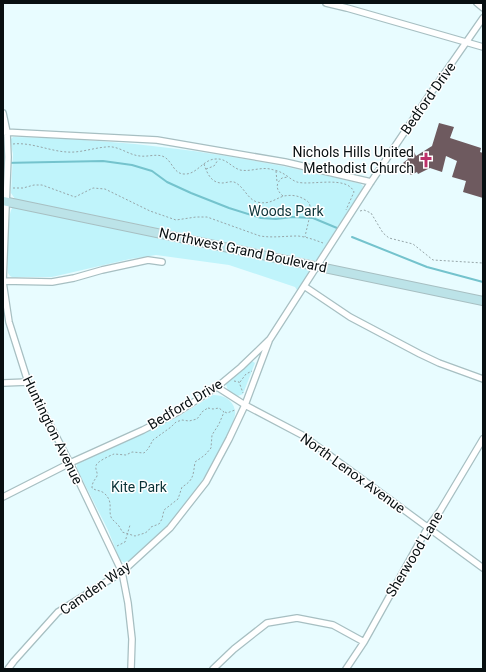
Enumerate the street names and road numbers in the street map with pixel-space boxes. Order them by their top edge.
street label: Bedford Drive [397,59,459,137]
street label: Northwest Grand Boulevard [158,224,328,276]
street label: Huntington Avenue [20,373,86,487]
street label: Bedford Drive [145,375,225,433]
street label: North Lenox Avenue [298,430,408,516]
street label: Sherwood Lane [382,509,446,599]
street label: Camden Way [57,558,133,618]

